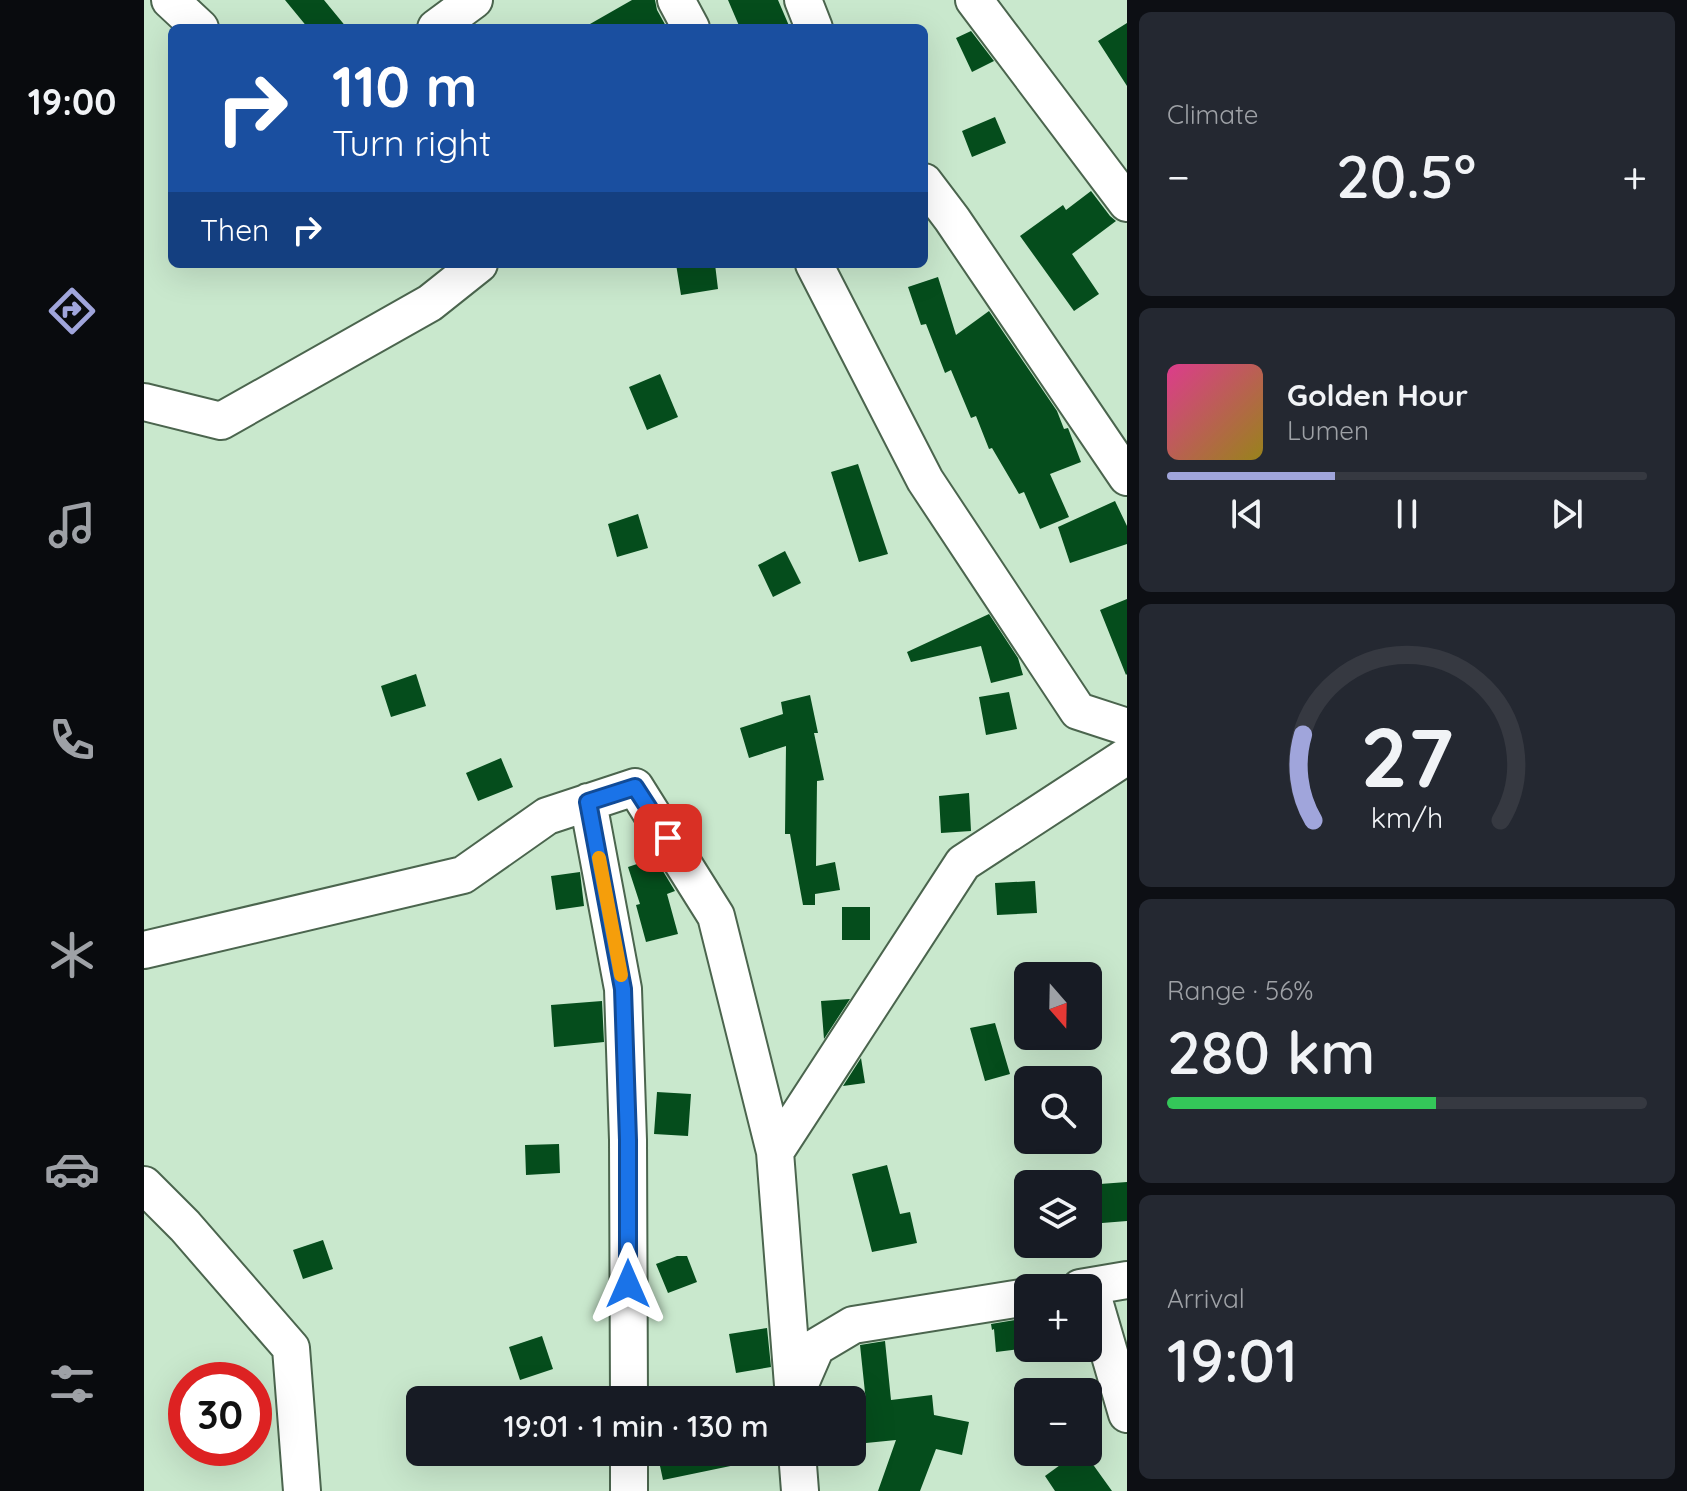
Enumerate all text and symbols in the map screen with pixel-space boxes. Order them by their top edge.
text: 110 m [332,51,477,121]
icon: right [200,56,304,160]
text: 19:00 [28,79,116,124]
text: Climate [1167,98,1258,131]
text: Turn right [332,120,491,165]
text: 20.5° [1336,138,1476,213]
text: − [1167,149,1190,204]
text: + [1622,149,1647,204]
icon: right [285,208,329,252]
text: Then [200,211,269,249]
icon: directions [44,283,100,339]
text: Golden Hour [1287,376,1468,414]
text: Lumen [1287,414,1369,447]
icon: previous [1225,492,1269,536]
icon: pause [1385,492,1429,536]
icon: next [1545,492,1589,536]
icon: music [44,497,100,553]
text: 27 [1360,704,1454,808]
icon: phone [44,712,100,768]
text: km/h [1371,800,1443,836]
pin [634,804,702,872]
icon: arrive [646,816,690,860]
icon: climate [44,927,100,983]
north arrow [1014,962,1102,1050]
map controls [1014,962,1102,1466]
text: Range · 56% [1167,974,1313,1007]
text: 280 km [1167,1014,1375,1089]
button: search [1014,1066,1102,1154]
icon: car [44,1141,100,1197]
button: layers [1014,1170,1102,1258]
position arrow [586,1242,670,1326]
button: + [1014,1274,1102,1362]
text: Arrival [1167,1282,1245,1315]
text: 19:01 [1167,1322,1298,1397]
icon: filters [44,1356,100,1412]
speed limit sign: 30 [168,1362,272,1466]
button: − [1014,1378,1102,1466]
text: 19:01 · 1 min · 130 m [503,1407,769,1445]

